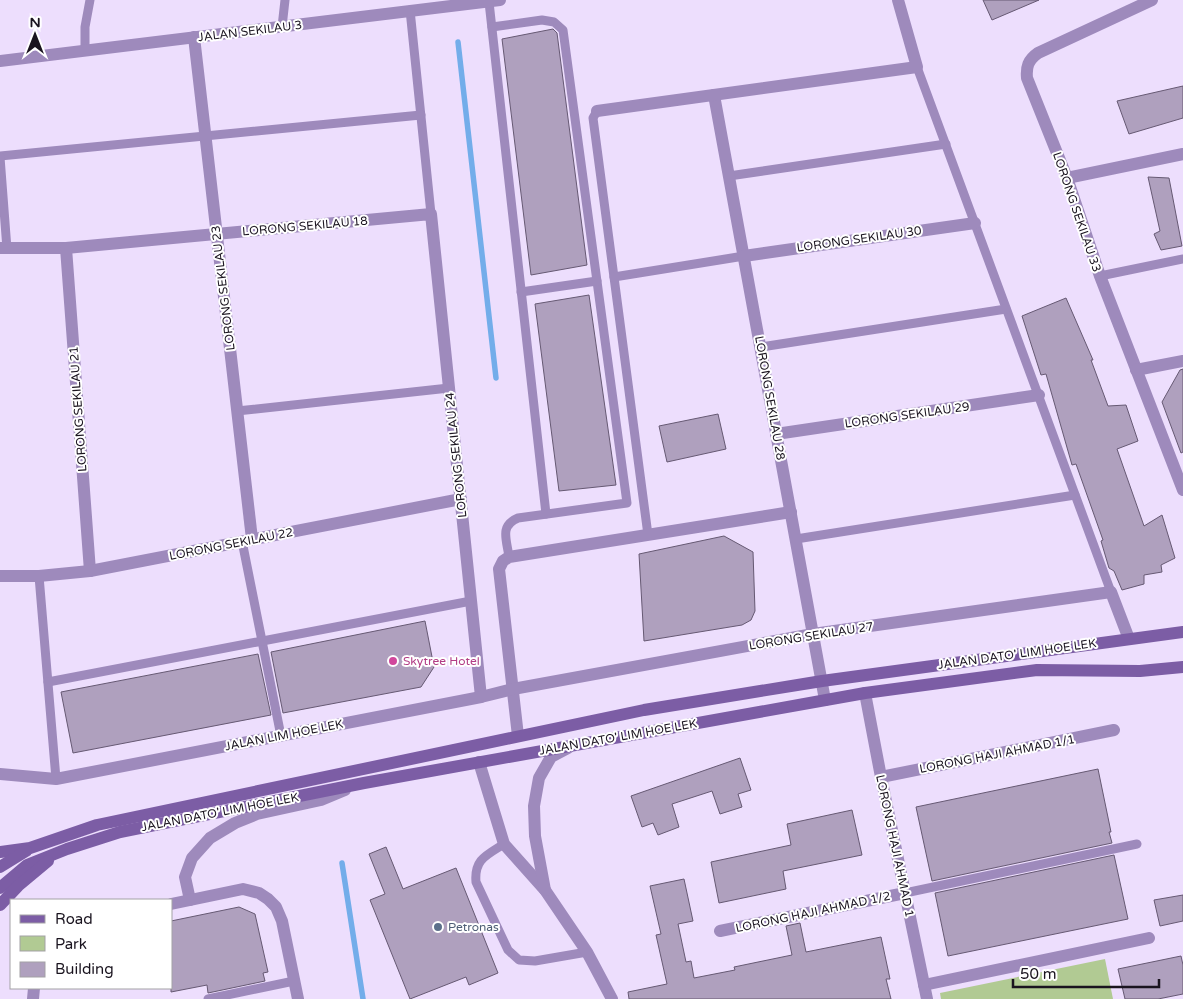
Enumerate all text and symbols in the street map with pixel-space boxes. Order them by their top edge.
north arrow [10,10,60,60]
text: N [29,14,41,31]
street label: JALAN SEKILAU 3 [197,18,303,44]
street label: LORONG SEKILAU 33 [1050,150,1104,274]
street label: LORONG SEKILAU 18 [242,214,368,238]
street label: LORONG SEKILAU 30 [796,223,923,255]
street label: LORONG SEKILAU 23 [208,225,238,351]
street label: LORONG SEKILAU 28 [752,335,788,461]
street label: LORONG SEKILAU 21 [67,346,89,472]
street label: LORONG SEKILAU 24 [442,391,470,518]
street label: LORONG SEKILAU 29 [844,399,970,431]
street label: LORONG SEKILAU 22 [168,525,294,563]
street label: LORONG SEKILAU 27 [748,619,874,653]
street label: JALAN DATO' LIM HOE LEK [937,636,1097,672]
place label: Skytree Hotel [403,654,480,668]
marker: Skytree Hotel [387,655,399,667]
street label: JALAN DATO' LIM HOE LEK [538,716,698,758]
street label: JALAN LIM HOE LEK [224,717,344,753]
street label: LORONG HAJI AHMAD 1/1 [918,732,1076,776]
street label: LORONG HAJI AHMAD 1 [873,774,917,918]
street label: JALAN DATO' LIM HOE LEK [140,790,300,834]
street label: LORONG HAJI AHMAD 1/2 [734,889,892,935]
legend [10,899,172,989]
text: Road [55,910,93,928]
place label: Petronas [448,920,499,934]
marker: Petronas [432,921,444,933]
text: Park [55,935,87,953]
scale bar [1013,956,1159,988]
text: Building [55,960,114,978]
text: 50 m [1020,965,1057,983]

